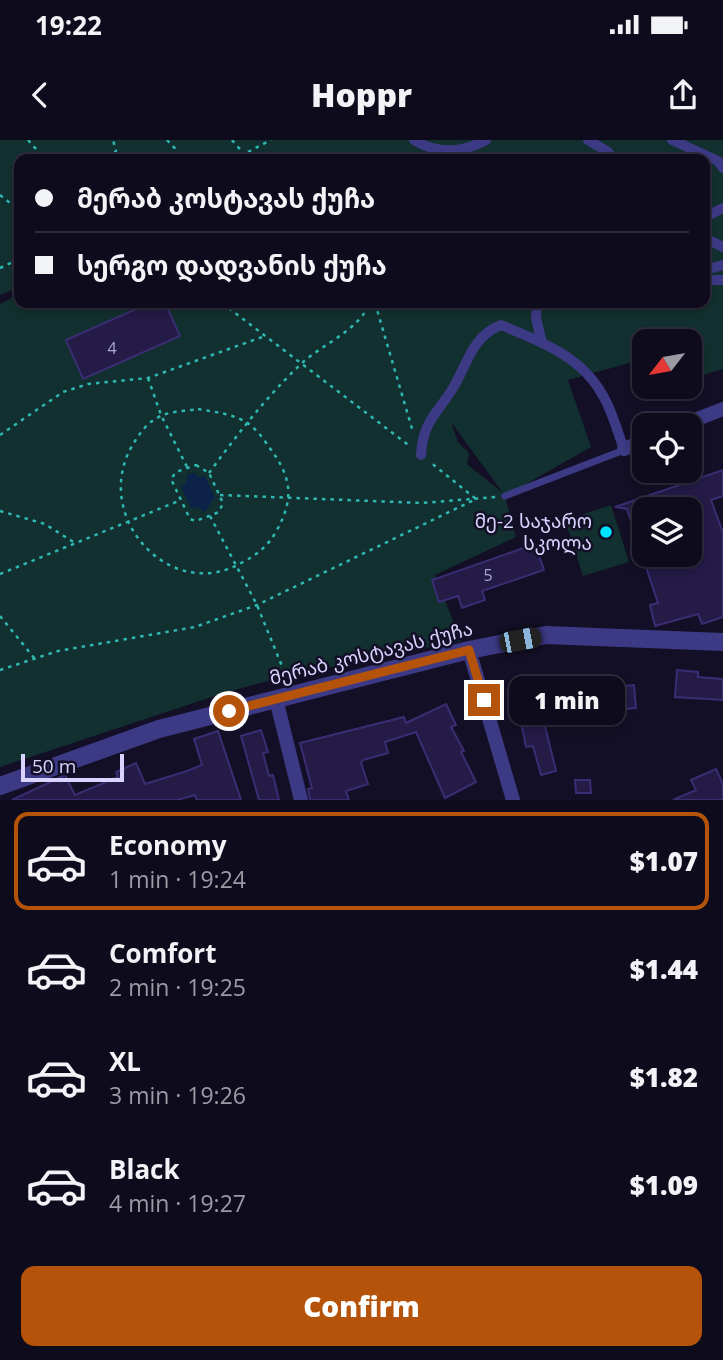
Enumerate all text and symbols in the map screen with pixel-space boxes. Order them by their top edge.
text: 19:22 [35,7,102,43]
text: Hoppr [311,73,412,116]
icon: back [21,76,59,114]
icon: share [664,76,702,114]
text: მერაბ კოსტავას ქუჩა [77,180,375,216]
text: სერგო დადვანის ქუჩა [77,247,387,283]
north arrow [632,329,702,399]
map controls [632,329,702,567]
house number: 4 [107,337,117,359]
button: locate [632,413,702,483]
button: layers [632,497,702,567]
place label: მე-2 საჯარო სკოლა [475,508,592,556]
marker: მე-2 საჯარო სკოლა [598,524,614,540]
house number: 5 [483,564,493,586]
street label: მერაბ კოსტავას ქუჩა [267,615,475,691]
car [498,626,543,654]
callout: 1 min [508,676,624,724]
route end [468,684,500,716]
text: 1 min [534,684,600,716]
route start [213,695,245,727]
scale bar [21,751,124,783]
text: 50 m [32,753,76,779]
text: Economy [109,827,227,863]
icon: car [25,830,88,893]
text: $1.07 [630,843,698,879]
text: 1 min · 19:24 [109,863,246,895]
text: Comfort [109,935,216,971]
icon: car [25,938,88,1001]
text: $1.44 [630,951,698,987]
text: 2 min · 19:25 [109,971,246,1003]
text: XL [109,1043,141,1079]
icon: car [25,1046,88,1109]
text: $1.82 [630,1059,698,1095]
text: 3 min · 19:26 [109,1079,246,1111]
text: Black [109,1151,180,1187]
icon: car [25,1154,88,1217]
text: $1.09 [630,1167,698,1203]
text: 4 min · 19:27 [109,1187,246,1219]
button: Confirm [21,1266,702,1346]

